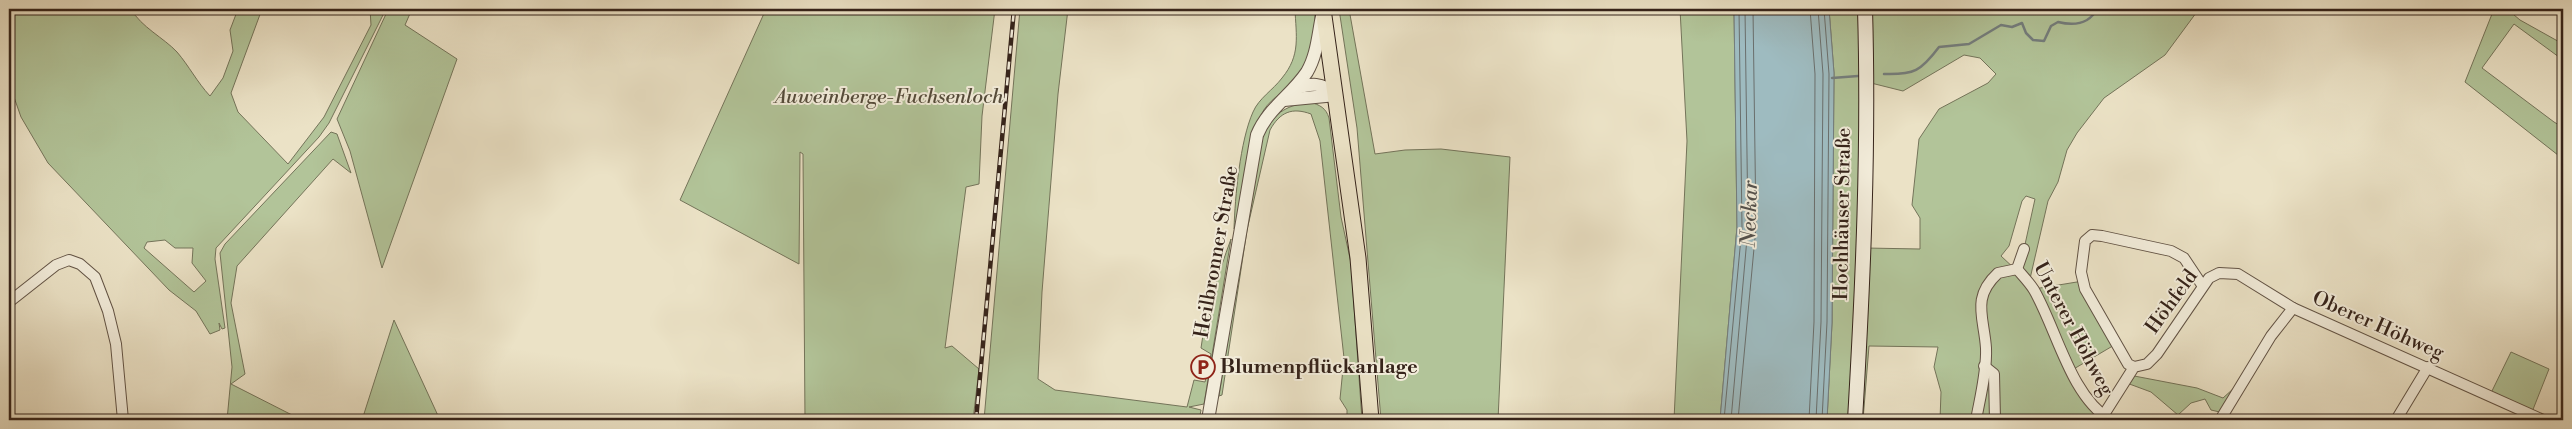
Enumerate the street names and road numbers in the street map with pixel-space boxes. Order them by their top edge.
street label: Hochhäuser Straße [1829,127,1857,301]
street label: Heilbronner Straße [1189,164,1245,340]
street label: Unterer Höhweg [2027,258,2119,401]
street label: Höhfeld [2140,264,2204,339]
street label: Oberer Höhweg [2308,286,2448,366]

